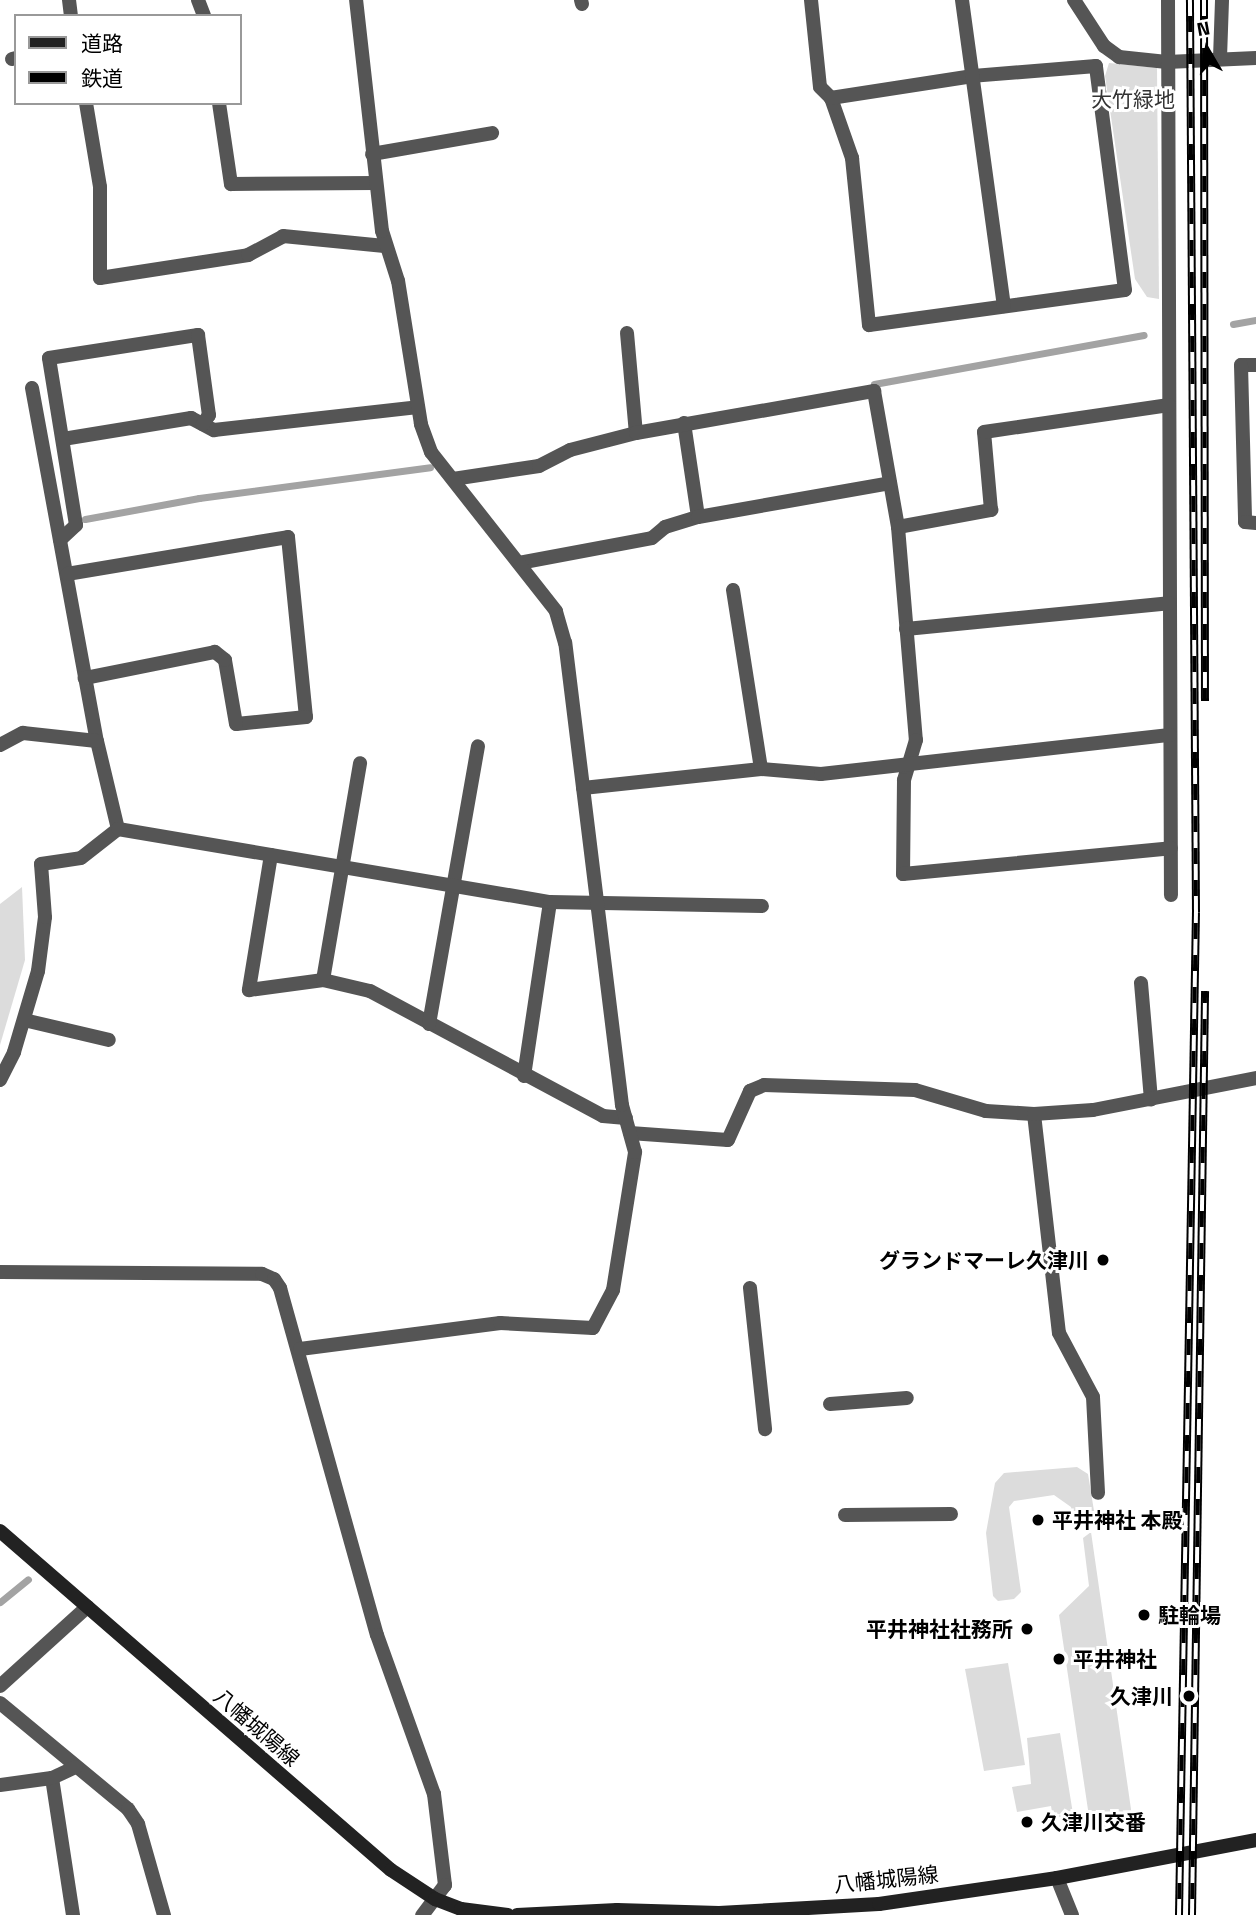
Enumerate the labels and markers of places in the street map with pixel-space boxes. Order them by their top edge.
place label: グランドマーレ久津川 [879,1247,1089,1273]
marker: グランドマーレ久津川 [1095,1252,1111,1268]
place label: 平井神社 本殿 [1052,1507,1183,1533]
marker: 平井神社 本殿 [1030,1512,1046,1528]
place label: 駐輪場 [1158,1602,1221,1628]
marker: 駐輪場 [1136,1607,1152,1623]
place label: 平井神社社務所 [866,1616,1013,1642]
marker: 平井神社社務所 [1019,1621,1035,1637]
place label: 平井神社 [1073,1646,1157,1672]
marker: 平井神社 [1051,1651,1067,1667]
place label: 久津川 [1110,1683,1173,1709]
marker: 久津川 [1179,1686,1199,1706]
place label: 久津川交番 [1041,1809,1146,1835]
marker: 久津川交番 [1019,1814,1035,1830]

